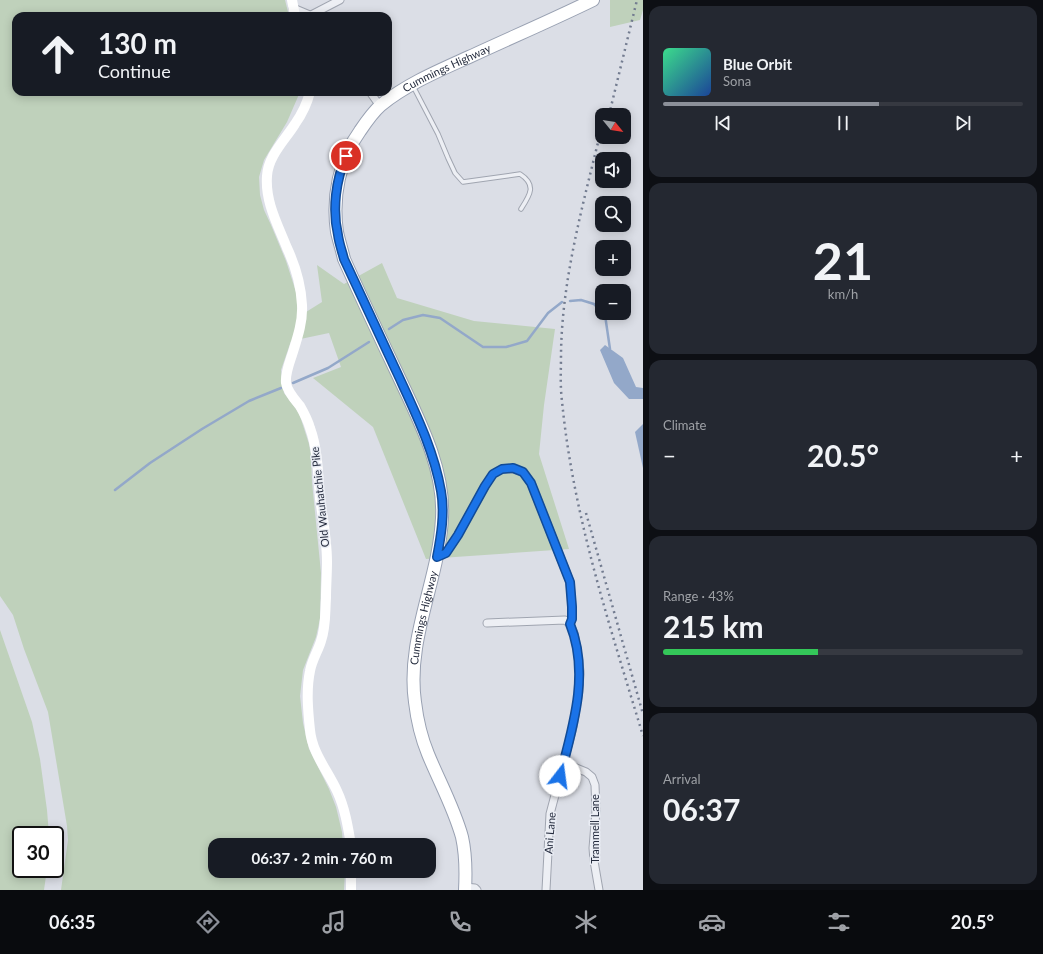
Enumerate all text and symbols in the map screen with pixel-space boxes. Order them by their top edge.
text: 130 m [98,26,177,60]
icon: ahead [32,28,84,80]
street label: Cummings Highway [400,41,493,94]
text: Blue Orbit [723,55,792,73]
text: Continue [98,60,171,82]
text: Sona [723,73,751,89]
north arrow [595,108,631,144]
map controls [595,108,631,320]
icon: previous [712,112,734,134]
icon: pause [832,112,854,134]
icon: next [952,112,974,134]
pin [329,139,363,173]
icon: arrive [335,145,357,167]
button: sound [595,152,631,188]
button: search [595,196,631,232]
text: 21 [813,229,873,291]
button: + [595,240,631,276]
button: − [595,284,631,320]
text: km/h [828,286,858,302]
text: Climate [663,417,706,433]
text: 20.5° [807,437,879,473]
text: − [663,442,676,469]
text: + [1010,442,1023,469]
street label: Old Wauhatchie Pike [308,446,331,548]
street label: Cummings Highway [407,569,440,665]
text: Range · 43% [663,588,734,604]
text: 215 km [663,608,764,644]
position arrow [539,755,581,797]
text: Arrival [663,771,700,787]
text: 06:37 [663,791,740,827]
street label: Trammell Lane [588,794,601,864]
street label: Ani Lane [541,811,558,854]
speed limit sign: 30 [12,826,64,878]
text: 06:37 · 2 min · 760 m [252,849,392,867]
icon: directions [194,908,222,936]
icon: music [320,908,348,936]
icon: phone [446,908,474,936]
icon: climate [572,908,600,936]
icon: car [698,908,726,936]
icon: filters [825,908,853,936]
text: 06:35 [49,911,96,933]
text: 20.5° [951,911,994,933]

